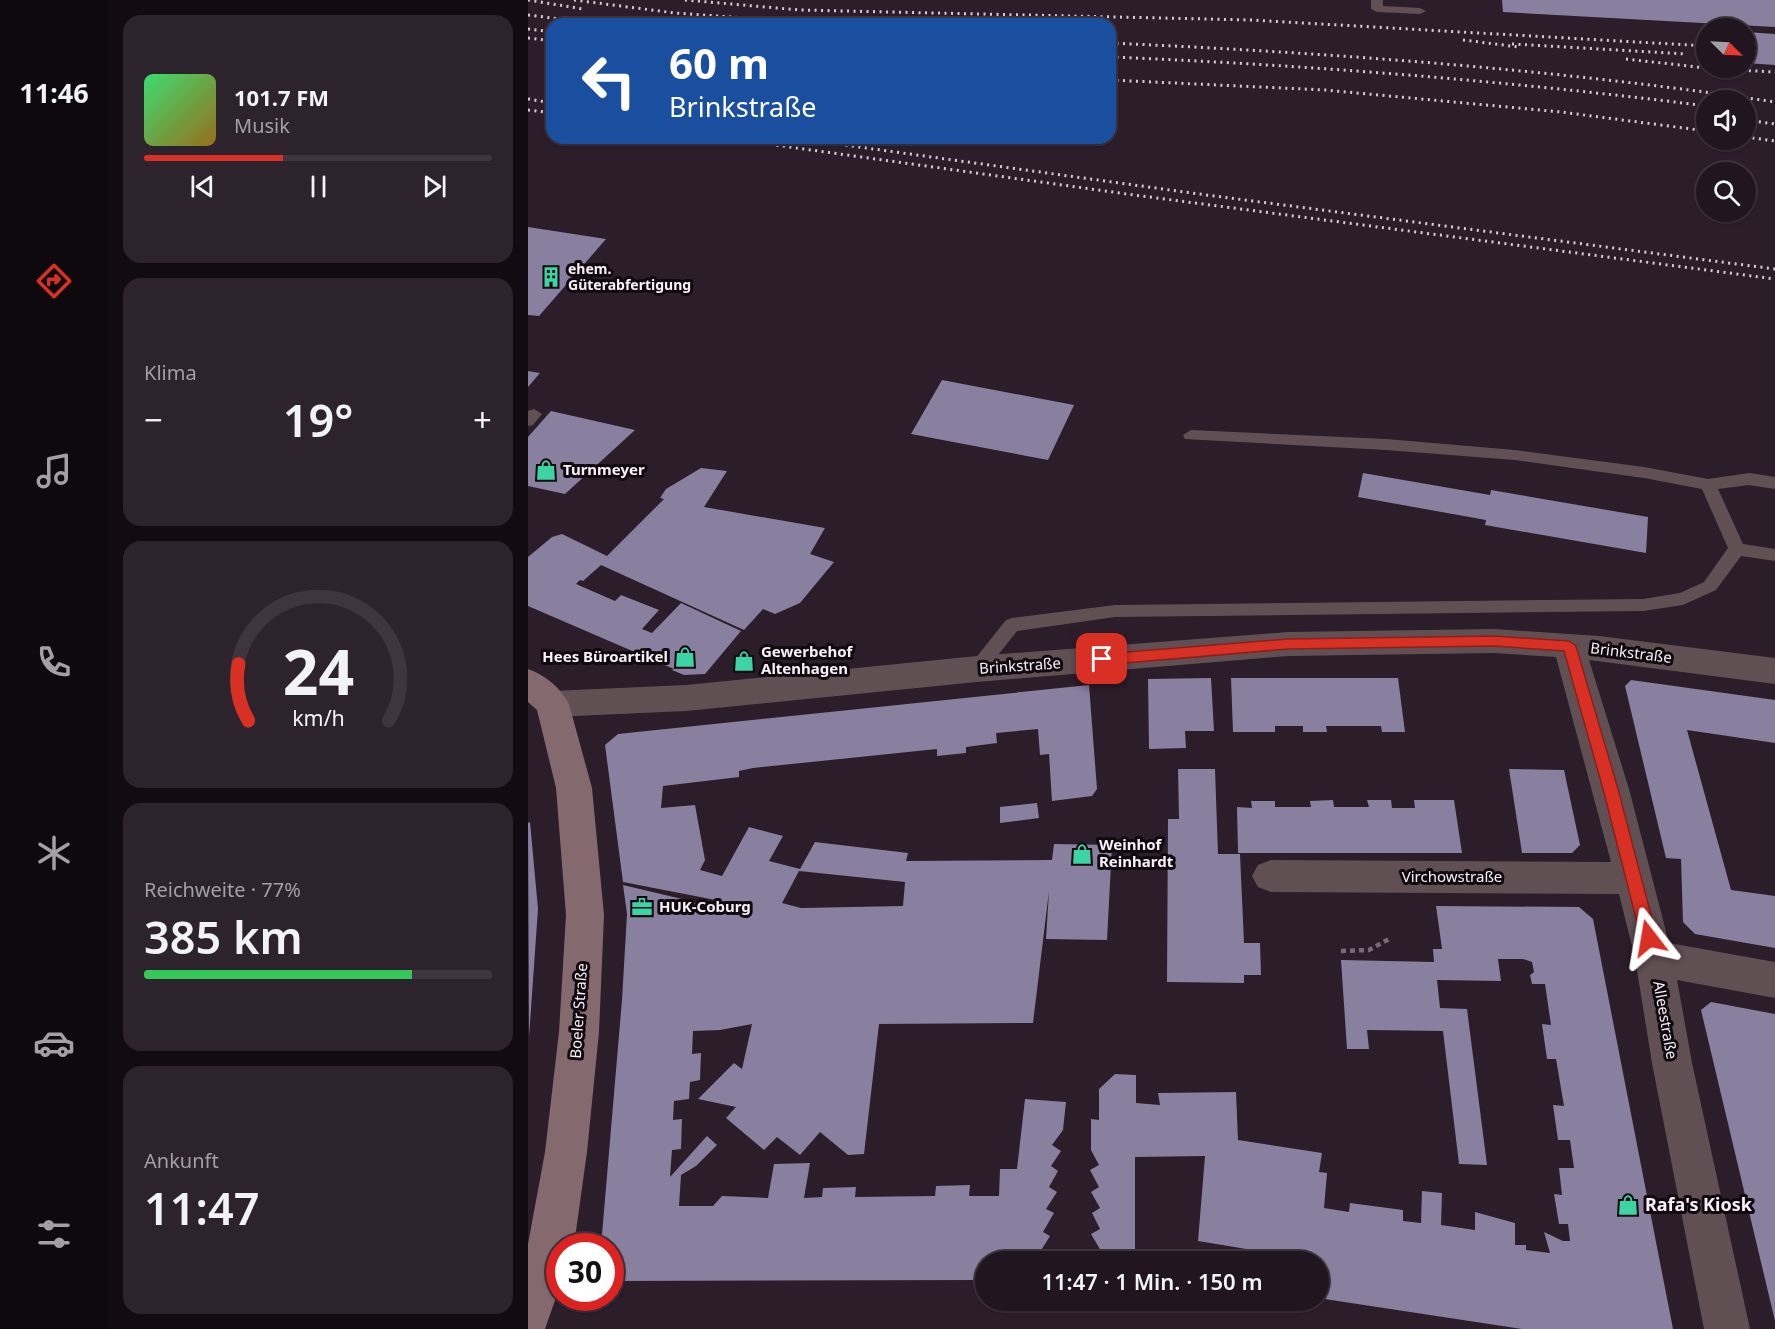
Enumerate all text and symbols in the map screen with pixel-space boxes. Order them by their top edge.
north arrow [1696,18,1756,78]
map controls [1696,18,1756,222]
text: 60 m [669,34,769,91]
icon: left [570,42,648,120]
text: 11:46 [19,74,89,111]
text: 101.7 FM [234,82,329,112]
text: Brinkstraße [669,88,816,125]
button: sound [1696,90,1756,150]
text: Musik [234,112,290,139]
button: search [1696,162,1756,222]
icon: previous [186,170,219,203]
icon: pause [302,170,335,203]
icon: next [418,170,451,203]
place label: ehem. Güterabfertigung [568,259,691,294]
icon: directions [33,260,75,302]
building icon: ehem. Güterabfertigung [539,265,563,289]
text: Klima [144,359,197,386]
text: 19° [283,389,353,450]
text: − [144,397,163,442]
text: + [473,397,492,442]
icon: music [33,450,75,492]
shop icon: Turnmeyer [534,458,558,482]
place label: Turnmeyer [563,459,645,479]
text: 24 [282,629,354,714]
pin [1076,633,1127,684]
street label: Brinkstraße [1589,637,1673,667]
icon: phone [33,641,75,683]
place label: Gewerbehof Altenhagen [761,641,854,678]
icon: arrive [1085,642,1118,675]
shop icon: Hees Büroartikel [673,645,697,669]
place label: Hees Büroartikel [542,646,668,666]
shop icon: Gewerbehof Altenhagen [732,649,756,673]
street label: Brinkstraße [978,652,1061,678]
text: km/h [292,704,344,733]
icon: climate [33,832,75,874]
place label: Weinhof Reinhardt [1099,834,1174,871]
shop icon: Weinhof Reinhardt [1070,842,1094,866]
street label: Virchowstraße [1402,866,1502,886]
text: Reichweite · 77% [144,876,301,903]
office icon: HUK-Coburg [630,895,654,919]
place label: HUK-Coburg [659,896,751,916]
text: 385 km [144,906,303,967]
position arrow [1617,906,1681,970]
street label: Boeler Straße [565,963,591,1059]
street label: Alleestraße [1649,979,1683,1061]
icon: car [33,1022,75,1064]
text: Ankunft [144,1147,219,1174]
text: 11:47 [144,1177,259,1238]
place label: Rafa's Kiosk [1645,1192,1753,1216]
shop icon: Rafa's Kiosk [1616,1193,1640,1217]
icon: filters [33,1213,75,1255]
speed limit sign: 30 [546,1233,624,1311]
text: 11:47 · 1 Min. · 150 m [1041,1266,1263,1296]

